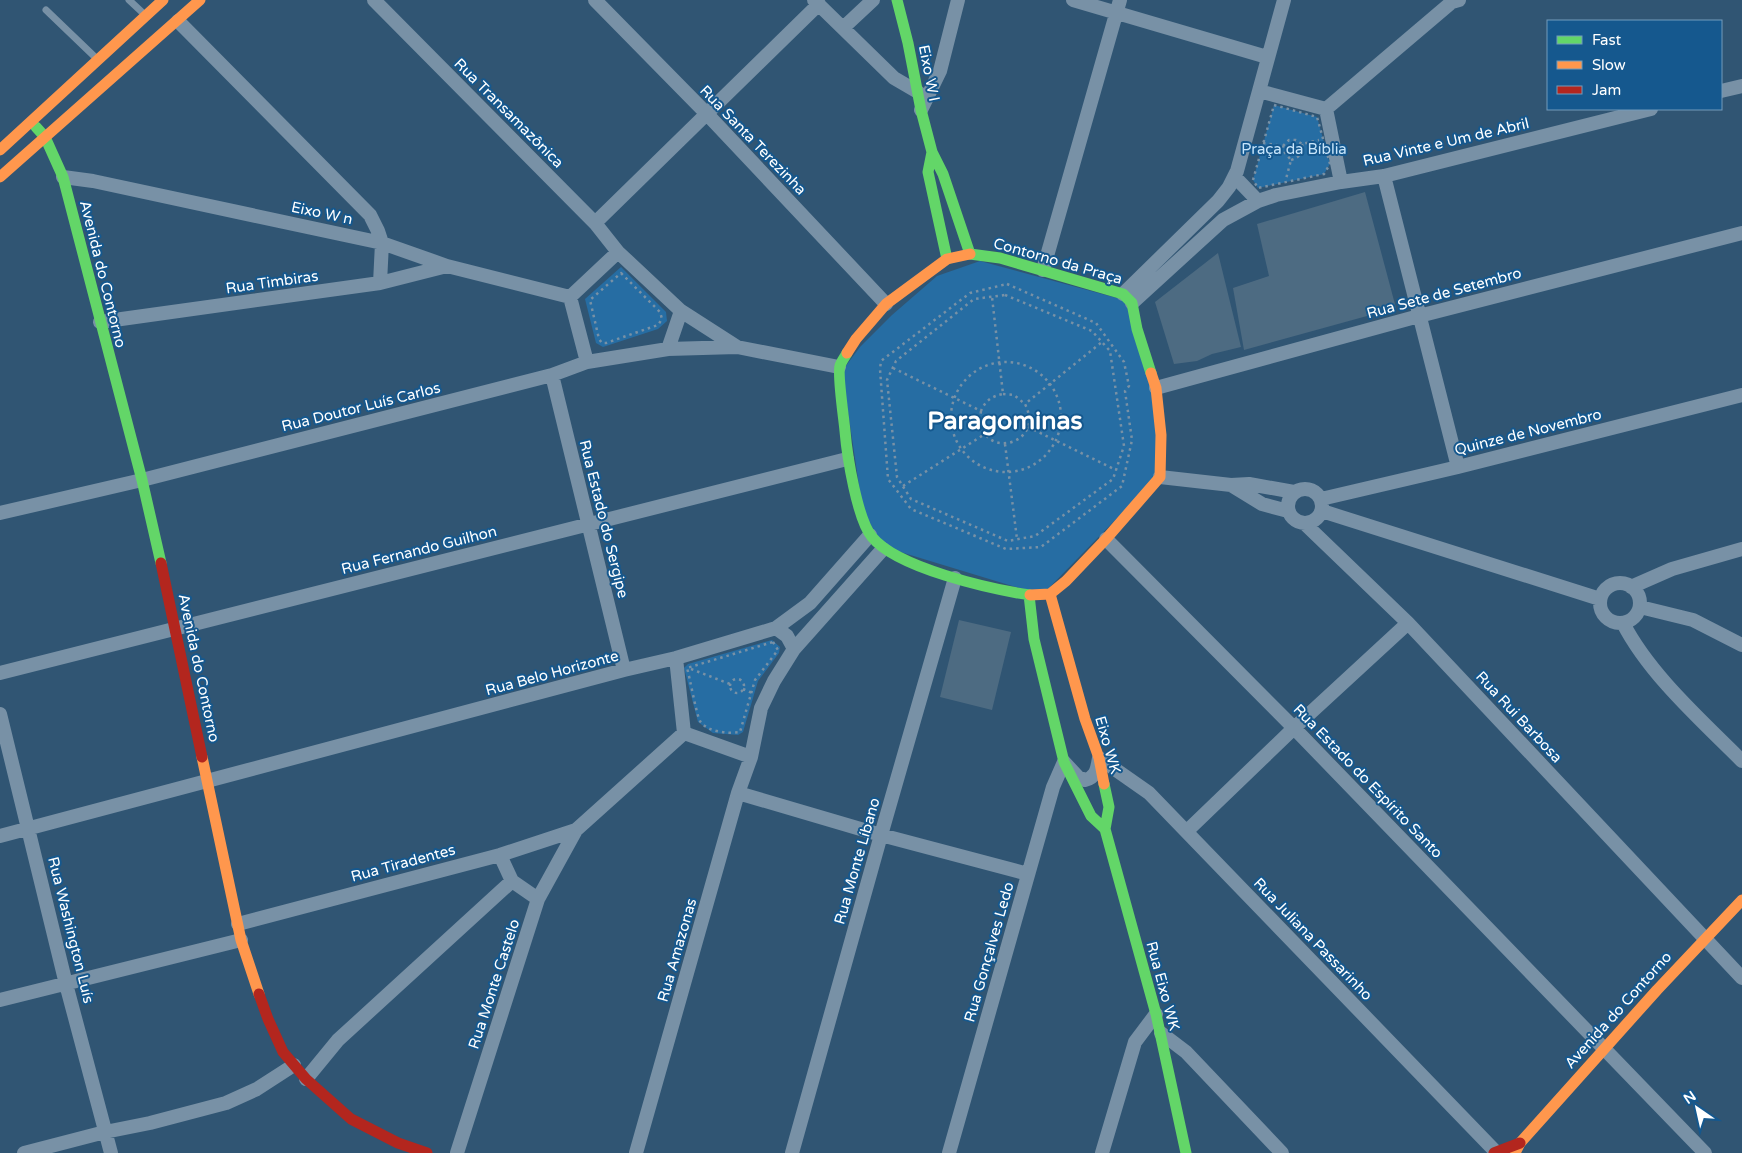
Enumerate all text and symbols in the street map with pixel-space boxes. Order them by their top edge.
legend [1547,20,1722,110]
text: Fast [1592,31,1622,49]
street label: Eixo W l [915,43,943,103]
street label: Rua Transamazônica [451,55,567,171]
text: Slow [1592,56,1626,74]
street label: Rua Santa Terezinha [696,81,810,199]
text: Jam [1592,81,1621,99]
street label: Rua Vinte e Um de Abril [1361,114,1531,170]
park label: Praça da Bíblia [1241,140,1347,158]
street label: Avenida do Contorno [76,198,130,350]
street label: Eixo W n [290,198,354,228]
street label: Contorno da Praça [991,234,1125,288]
street label: Rua Sete de Setembro [1365,264,1523,322]
street label: Rua Timbiras [225,267,319,297]
street label: Rua Doutor Luís Carlos [280,379,442,435]
street label: Quinze de Novembro [1453,405,1603,459]
district label: Paragominas [927,406,1083,436]
street label: Rua Estado do Sergipe [576,438,632,600]
street label: Rua Fernando Guilhon [339,522,499,578]
street label: Avenida do Contorno [174,592,224,744]
street label: Rua Belo Horizonte [483,647,621,699]
street label: Rua Rui Barbosa [1472,668,1566,766]
street label: Rua Estado do Espírito Santo [1290,700,1446,862]
street label: Eixo WK [1091,714,1125,776]
street label: Rua Monte Líbano [830,796,884,926]
street label: Rua Tiradentes [349,840,457,886]
street label: Rua Washington Luís [44,855,98,1005]
street label: Rua Juliana Passarinho [1250,874,1376,1004]
street label: Rua Gonçalves Ledo [960,880,1018,1024]
street label: Rua Amazonas [654,896,700,1004]
street label: Rua Monte Castelo [465,917,523,1051]
street label: Rua Eixo WK [1142,939,1184,1033]
street label: Avenida do Contorno [1561,948,1675,1072]
north arrow [1672,1083,1722,1133]
text: N [1681,1087,1699,1108]

